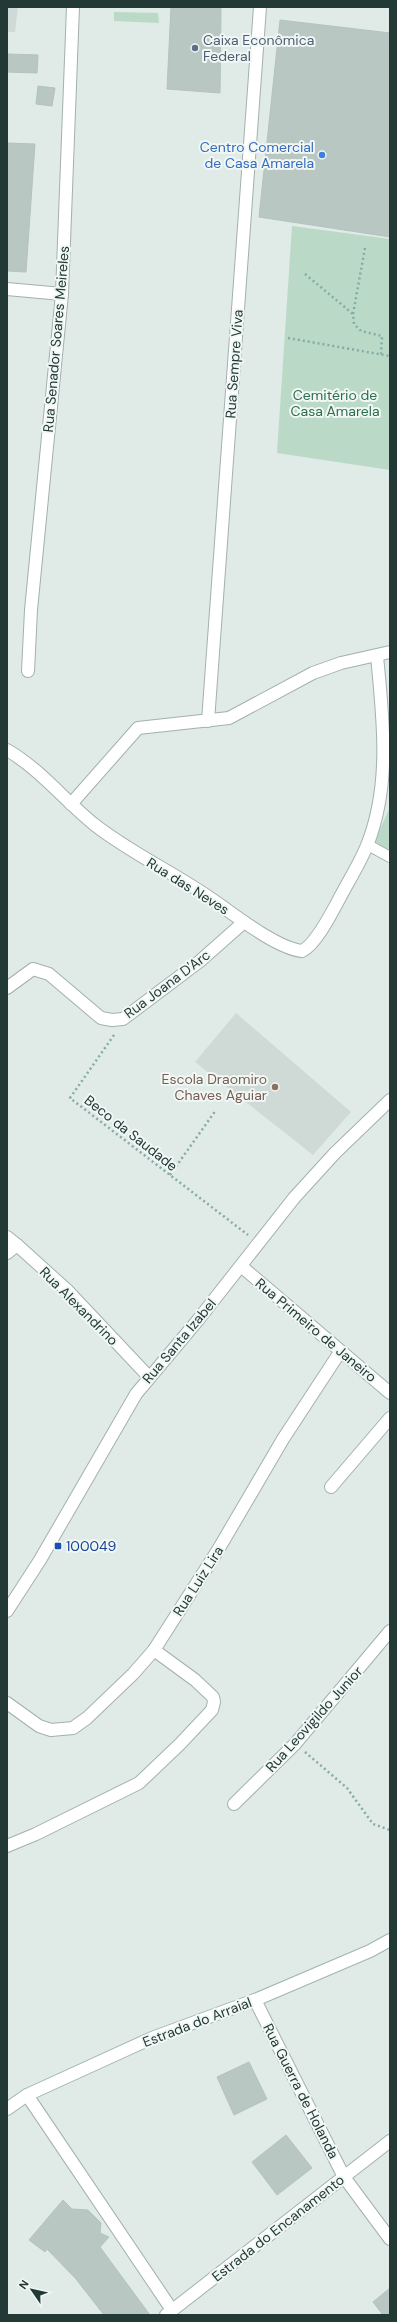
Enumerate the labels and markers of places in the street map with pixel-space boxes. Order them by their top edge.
place label: Caixa Econômica Federal [203,31,314,65]
marker: Caixa Econômica Federal [190,43,200,53]
place label: Centro Comercial de Casa Amarela [200,138,314,172]
marker: Centro Comercial de Casa Amarela [317,150,327,160]
place label: Escola Draomiro Chaves Aguiar [162,1070,267,1104]
marker: Escola Draomiro Chaves Aguiar [270,1082,280,1092]
place label: 100049 [66,1537,117,1555]
marker: 100049 [53,1541,63,1551]

